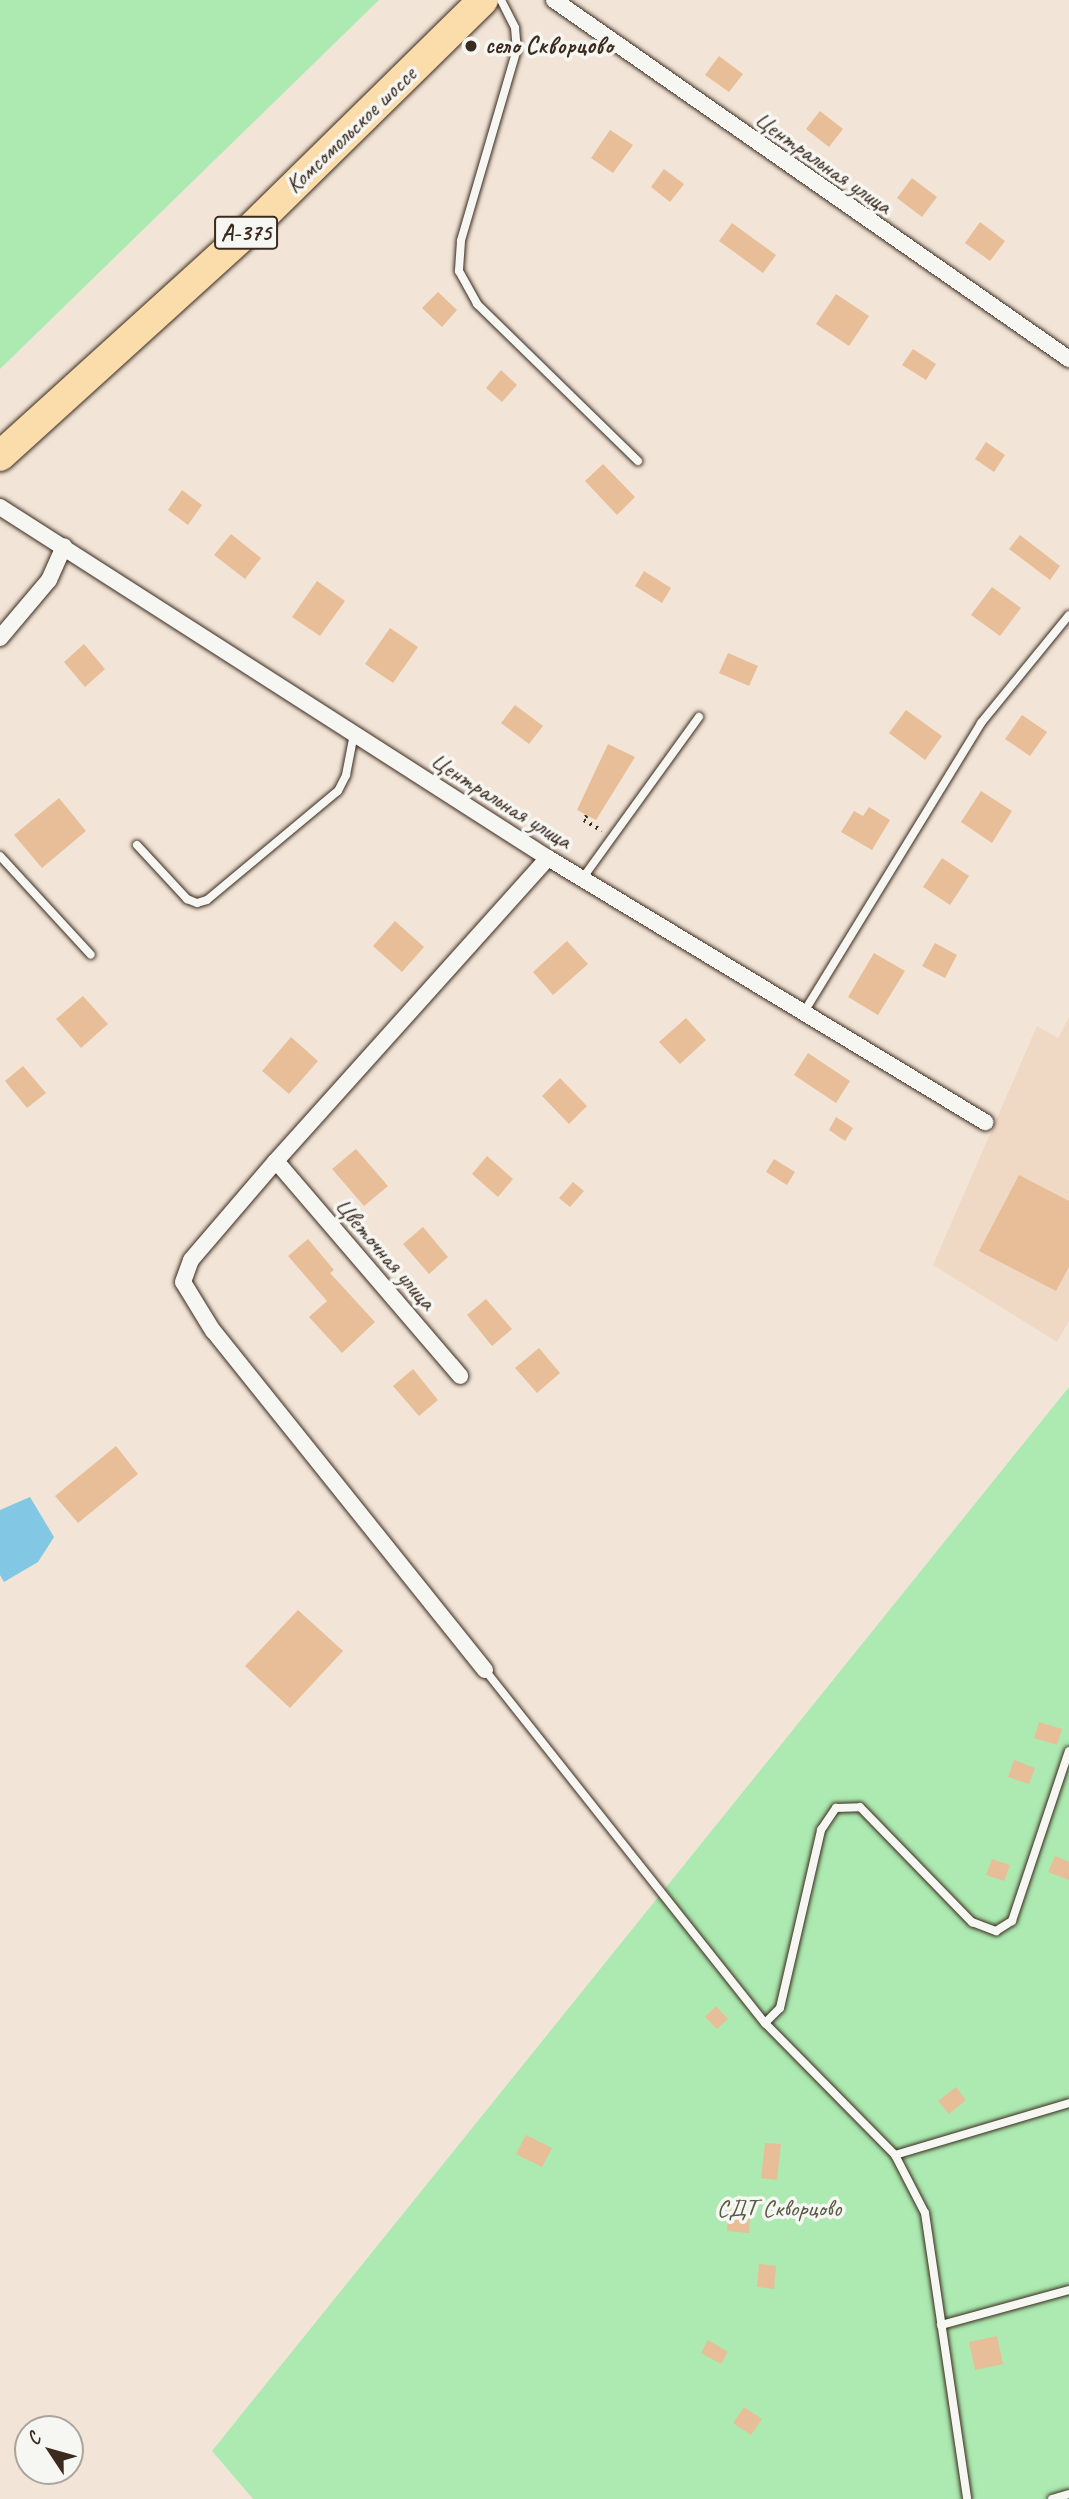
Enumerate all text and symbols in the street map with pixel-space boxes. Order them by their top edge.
place label: село Скворцово [485,32,611,60]
marker: село Скворцово [463,38,479,54]
street label: Комсомольское шоссе [279,60,423,200]
street label: Центральная улица [748,105,898,221]
road number: А-375 [213,214,279,252]
street label: Центральная улица [425,746,577,856]
street label: Цветочная улица [328,1191,442,1317]
park label: СДТ Скворцово [717,2195,841,2223]
north arrow [14,2415,84,2485]
text: С [21,2428,46,2450]

